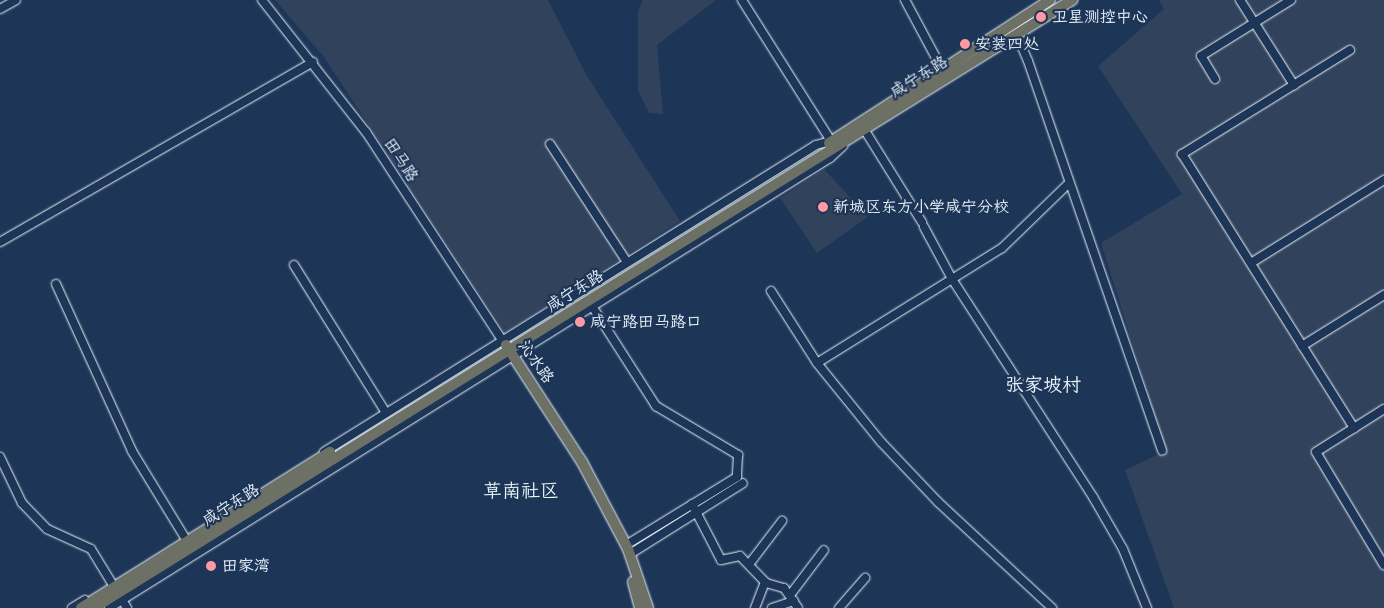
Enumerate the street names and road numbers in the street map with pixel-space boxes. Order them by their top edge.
street label: 咸宁东路 [887,52,951,102]
street label: 田马路 [380,135,422,185]
street label: 咸宁东路 [543,266,607,316]
street label: 沁水路 [514,337,558,387]
street label: 咸宁东路 [199,480,263,530]

